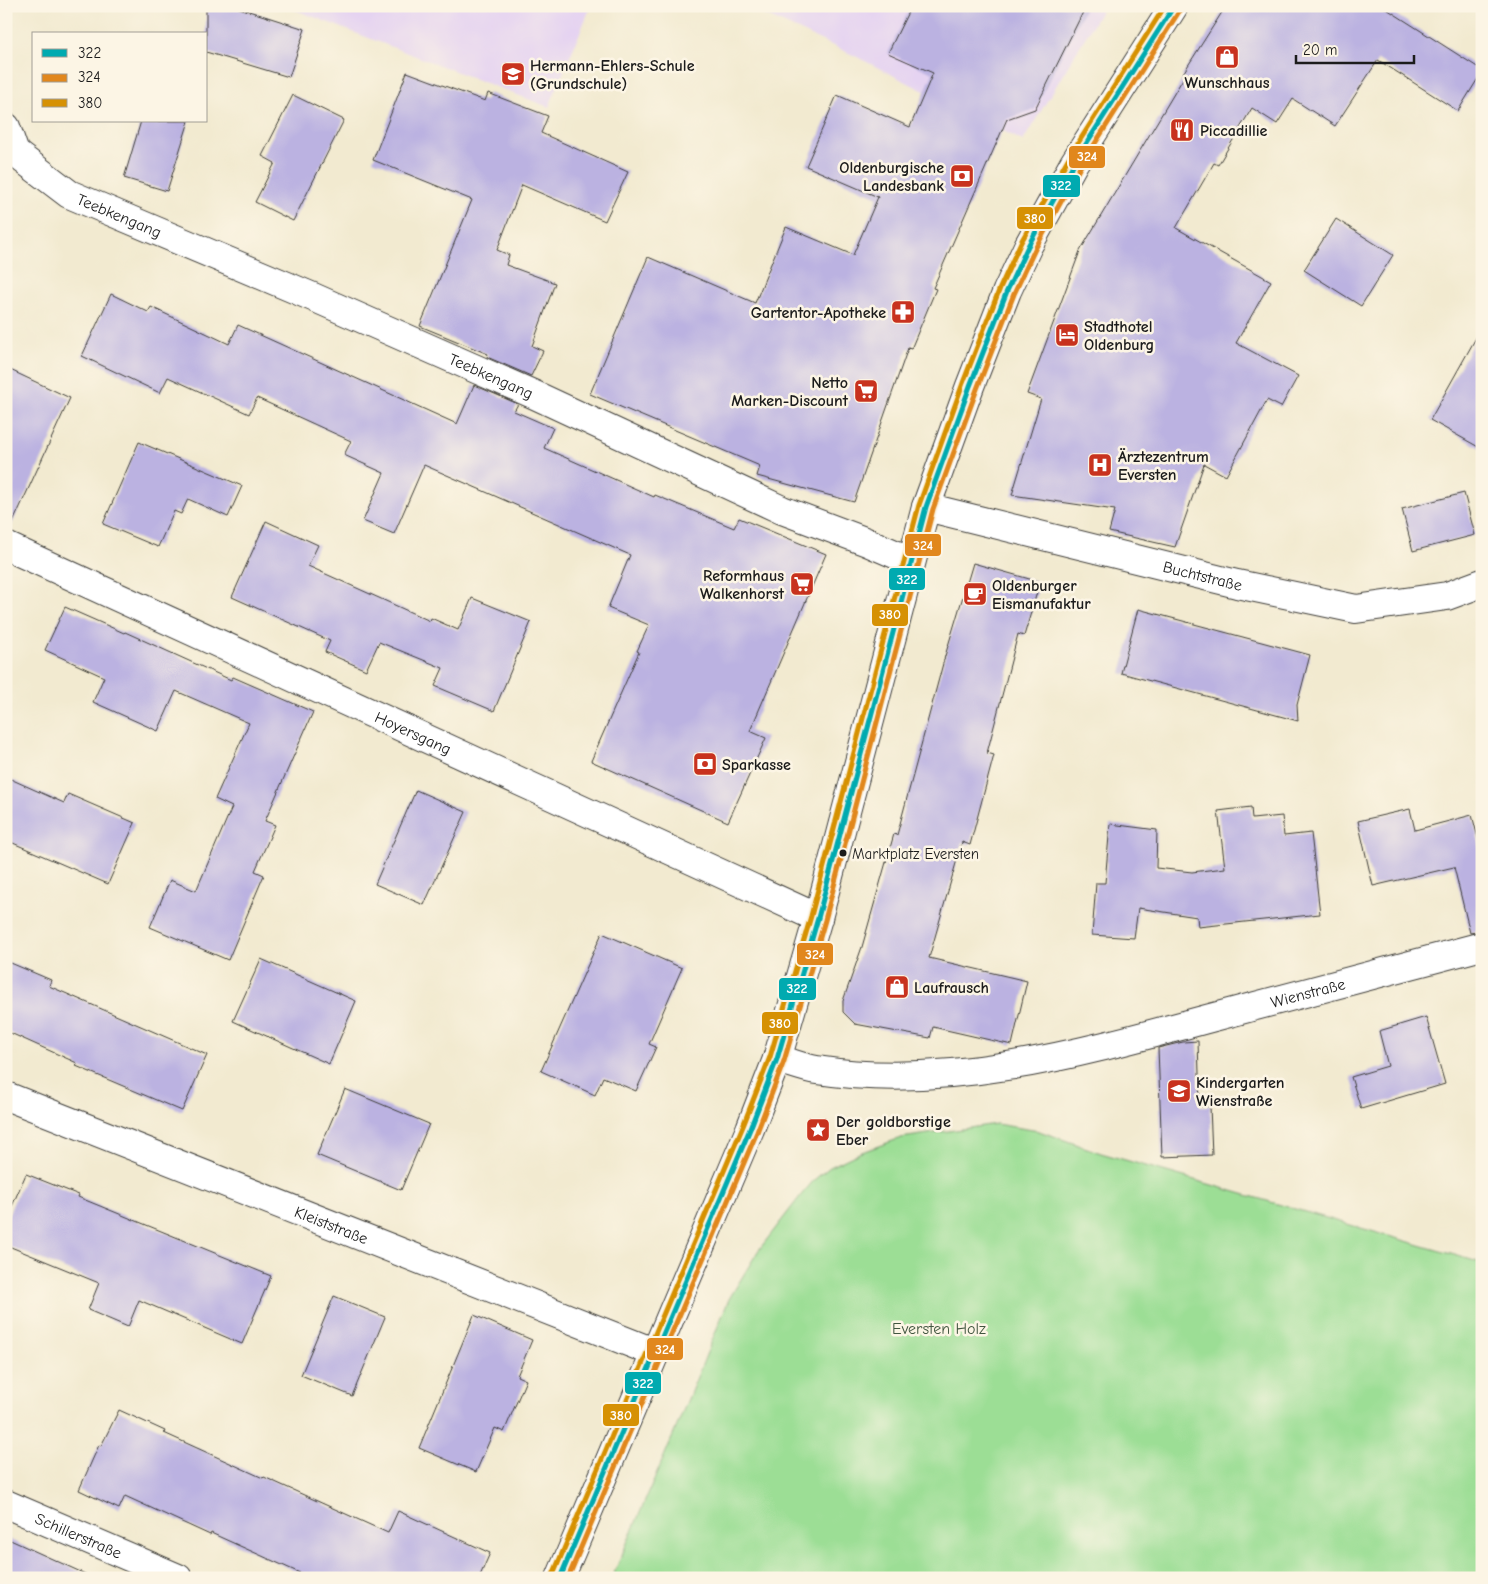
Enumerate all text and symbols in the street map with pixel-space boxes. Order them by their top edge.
legend [32,32,208,122]
scale bar [1296,32,1413,64]
text: 20 m [1303,41,1337,59]
text: 322 [78,44,101,62]
shop icon: Wunschhaus [1214,44,1240,70]
place label: Hermann-Ehlers-Schule (Grundschule) [530,57,695,93]
school or university icon: Hermann-Ehlers-Schule (Grundschule) [500,61,526,87]
text: 324 [78,68,101,86]
place label: Wunschhaus [1185,74,1270,92]
text: 380 [78,94,102,112]
restaurant icon: Piccadillie [1169,117,1195,143]
place label: Piccadillie [1200,122,1268,140]
line badge: 324 [1068,145,1106,169]
text: 324 [1077,148,1097,165]
place label: Oldenburgische Landesbank [839,159,944,195]
bank icon: Oldenburgische Landesbank [949,163,975,189]
line badge: 322 [1042,174,1081,198]
text: 322 [1051,177,1071,194]
street label: Teebkengang [74,190,164,242]
line badge: 380 [1016,206,1054,230]
text: 380 [1024,210,1046,227]
pharmacy icon: Gartentor-Apotheke [890,299,916,325]
place label: Gartentor-Apotheke [751,304,886,322]
place label: Stadthotel Oldenburg [1084,318,1154,354]
hotel icon: Stadthotel Oldenburg [1054,322,1080,348]
street label: Teebkengang [446,350,536,403]
place label: Netto Marken-Discount [731,374,849,410]
supermarket icon: Netto Marken-Discount [853,378,879,404]
place label: Ärztezentrum Eversten [1118,448,1209,484]
hospital icon: Ärztezentrum Eversten [1087,452,1113,478]
line badge: 324 [904,533,942,557]
text: 324 [913,537,933,554]
street label: Buchtstraße [1161,558,1244,595]
place label: Reformhaus Walkenhorst [700,567,785,603]
line badge: 322 [888,567,926,591]
supermarket icon: Reformhaus Walkenhorst [789,571,815,597]
text: 322 [897,571,917,588]
place label: Oldenburger Eismanufaktur [992,577,1091,613]
cafe icon: Oldenburger Eismanufaktur [962,581,988,607]
line badge: 380 [871,603,909,627]
text: 380 [879,606,901,623]
street label: Hoyersgang [372,708,454,759]
bank icon: Sparkasse [692,751,718,777]
place label: Sparkasse [722,756,791,774]
place label: Marktplatz Eversten [852,845,979,863]
marker: Marktplatz Eversten [838,848,848,858]
line badge: 324 [796,942,834,966]
text: 324 [805,946,825,963]
shop icon: Laufrausch [884,974,910,1000]
street label: Wienstraße [1269,975,1347,1012]
line badge: 322 [778,977,817,1001]
place label: Laufrausch [914,979,989,997]
text: 322 [787,980,807,997]
line badge: 380 [761,1011,799,1035]
text: 380 [769,1015,791,1032]
place label: Kindergarten Wienstraße [1196,1074,1285,1110]
school or university icon: Kindergarten Wienstraße [1166,1078,1192,1104]
place label: Der goldborstige Eber [836,1113,951,1149]
place icon: Der goldborstige Eber [805,1117,831,1143]
street label: Kleiststraße [292,1203,370,1248]
park label: Eversten Holz [892,1320,986,1338]
line badge: 324 [646,1337,684,1361]
text: 324 [655,1341,675,1358]
line badge: 322 [624,1371,662,1395]
text: 322 [633,1375,653,1392]
line badge: 380 [602,1403,640,1427]
text: 380 [610,1407,632,1424]
street label: Schillerstraße [32,1510,124,1563]

